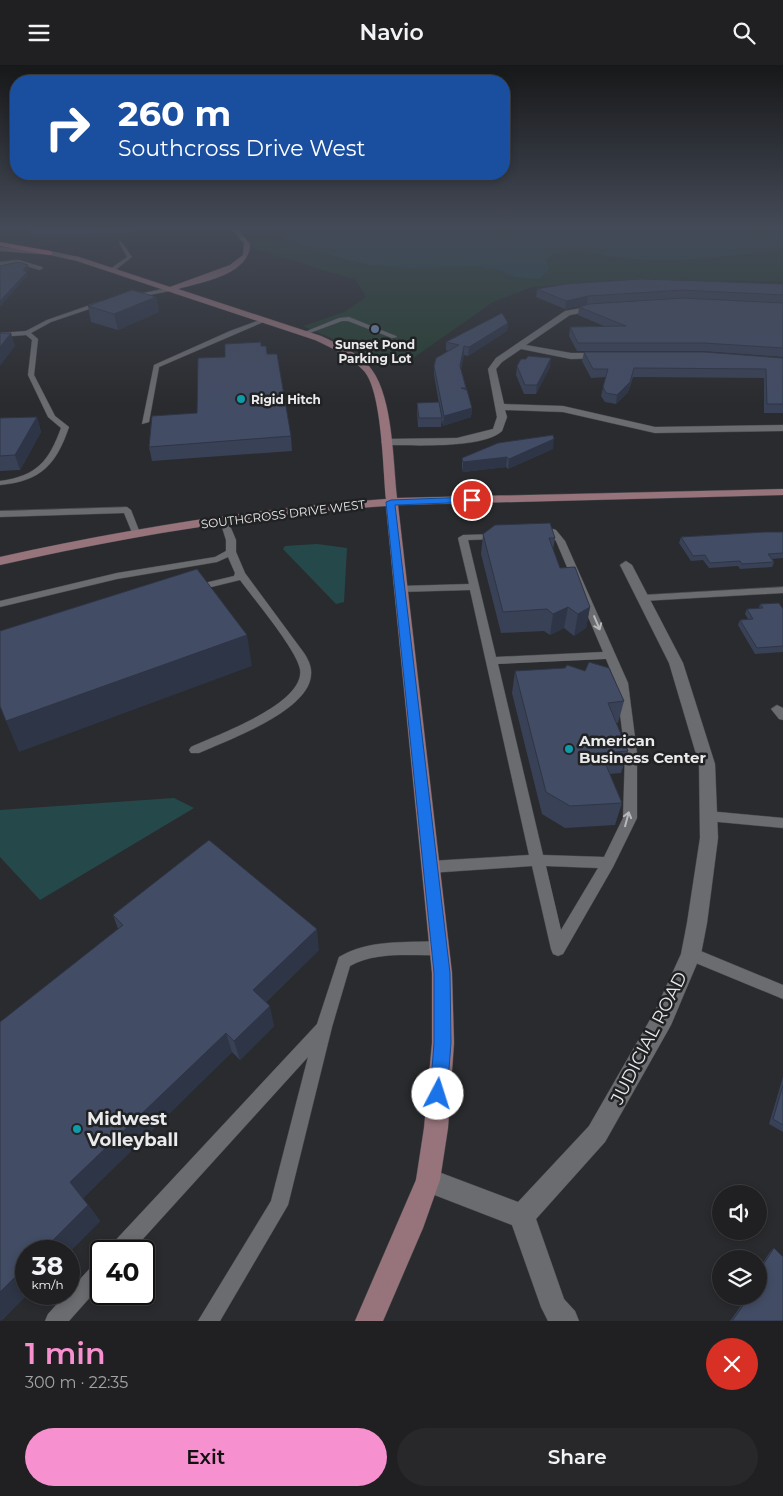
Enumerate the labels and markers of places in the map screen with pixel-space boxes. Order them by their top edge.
marker: Sunset Pond Parking Lot [369,323,381,335]
place label: Sunset Pond Parking Lot [335,337,415,366]
place label: Rigid Hitch [251,392,321,407]
marker: Rigid Hitch [235,393,247,405]
pin [451,479,493,521]
place label: American Business Center [578,731,706,767]
marker: American Business Center [563,743,575,755]
place label: Midwest Volleyball [86,1108,178,1151]
marker: Midwest Volleyball [71,1123,83,1135]

